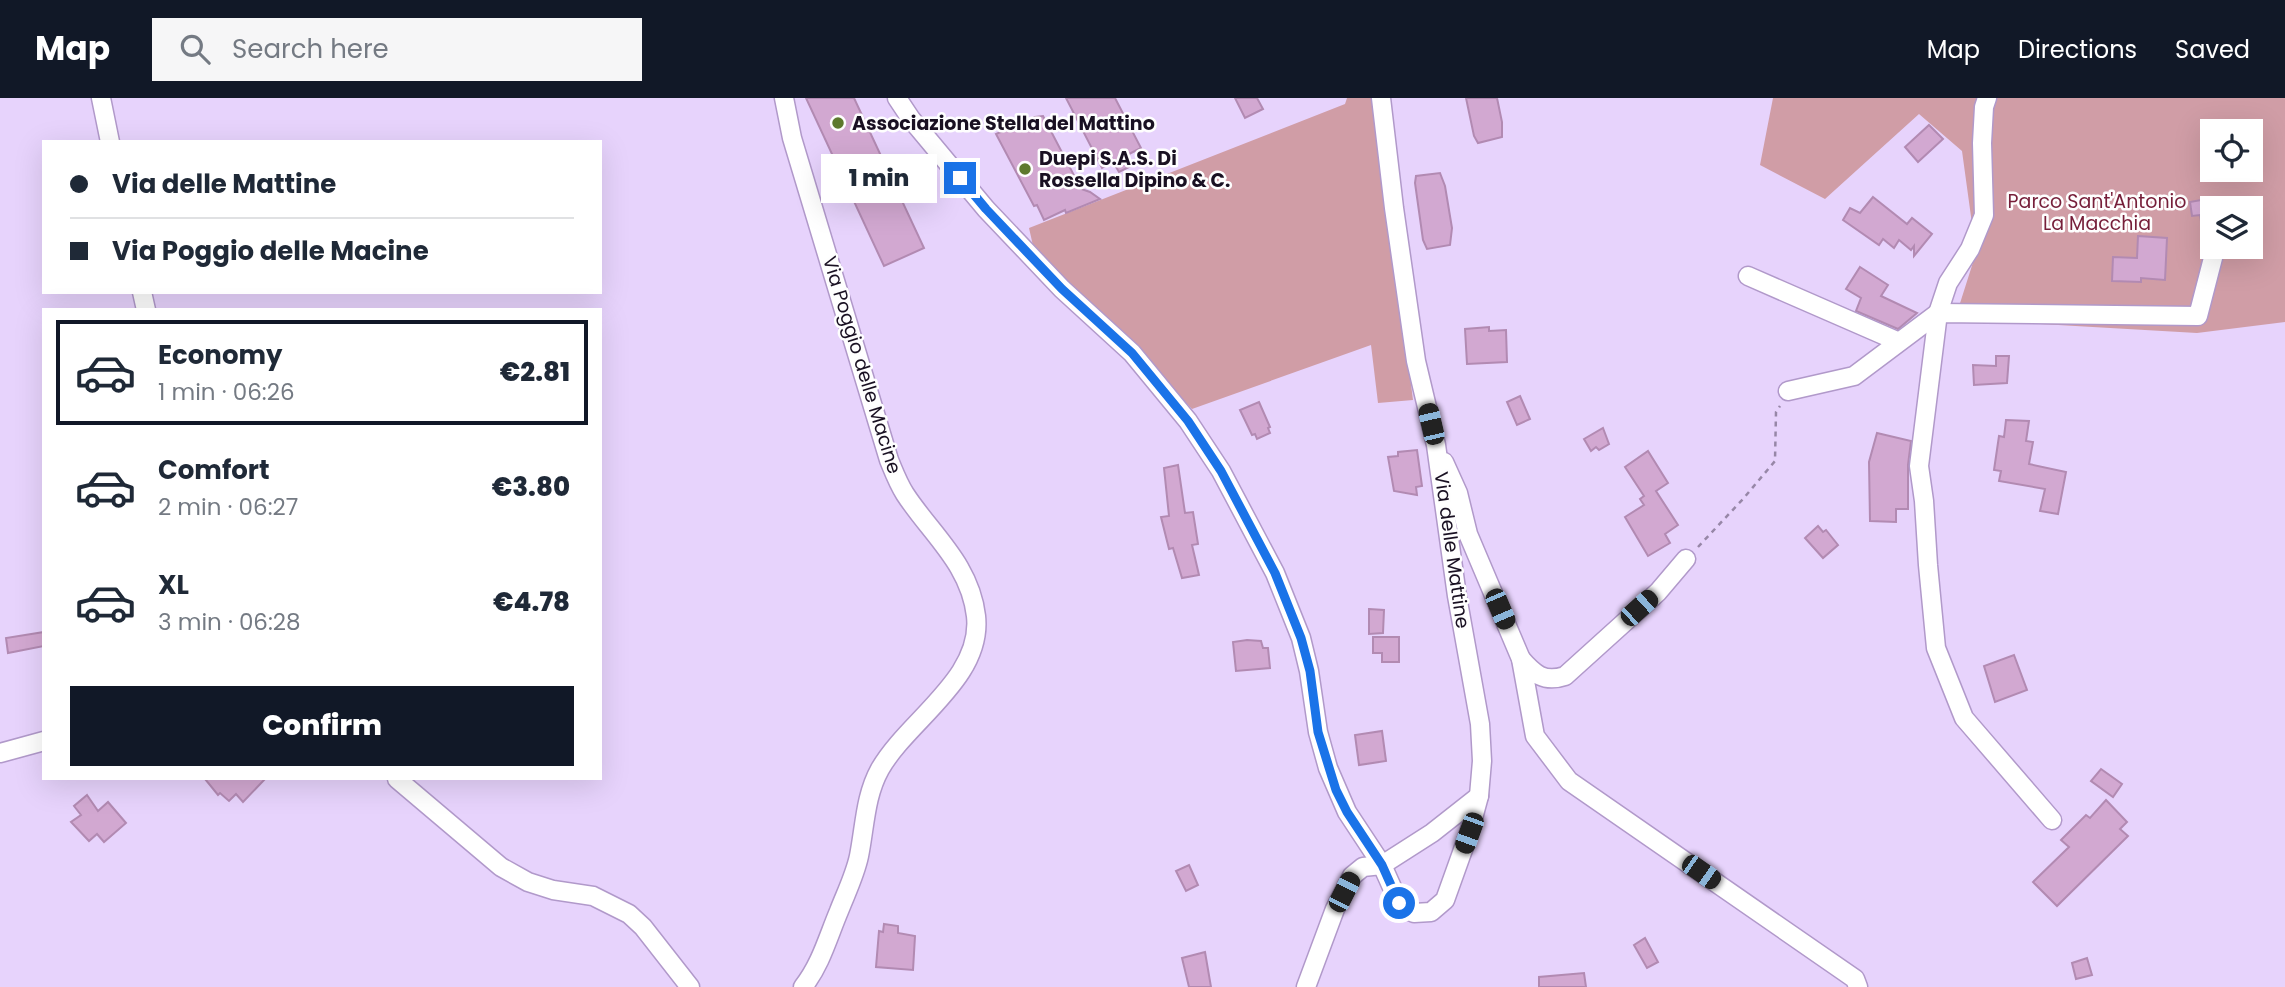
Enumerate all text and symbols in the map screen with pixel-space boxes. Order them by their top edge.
search box [152,18,642,81]
text: Map [35,25,110,72]
icon: search [176,30,214,68]
text: Search here [232,31,389,67]
text: Map [1927,33,1980,66]
text: Directions [2018,33,2137,66]
text: Saved [2175,33,2250,66]
place label: Associazione Stella del Mattino [852,110,1155,137]
marker: Associazione Stella del Mattino [830,115,846,131]
map controls [2200,119,2263,259]
button: locate [2200,119,2263,182]
place label: Duepi S.A.S. Di Rossella Dipino & C. [1039,145,1230,194]
callout: 1 min [820,154,936,202]
marker: Duepi S.A.S. Di Rossella Dipino & C. [1017,161,1033,177]
text: 1 min [849,162,909,194]
route end [944,162,976,194]
text: Via delle Mattine [112,166,336,202]
park label: Parco Sant'Antonio La Macchia [2008,188,2186,237]
button: layers [2200,196,2263,259]
text: Via Poggio delle Macine [112,233,429,269]
street label: Via Poggio delle Macine [816,253,908,477]
text: Economy [158,337,282,373]
icon: car [74,341,137,404]
text: €2.81 [500,354,570,390]
text: 1 min · 06:26 [158,376,295,408]
car [1417,401,1446,447]
text: Comfort [158,452,270,488]
icon: car [74,456,137,519]
text: €3.80 [492,469,570,505]
street label: Via delle Mattine [1428,470,1476,630]
text: 2 min · 06:27 [158,491,298,523]
text: XL [158,567,189,603]
icon: car [74,571,137,634]
text: €4.78 [493,584,570,620]
car [1483,586,1518,632]
car [1617,586,1662,630]
text: 3 min · 06:28 [158,606,301,638]
button: Confirm [70,686,574,766]
car [1452,810,1487,856]
car [1678,851,1725,893]
car [1326,869,1363,915]
route start [1383,887,1415,919]

